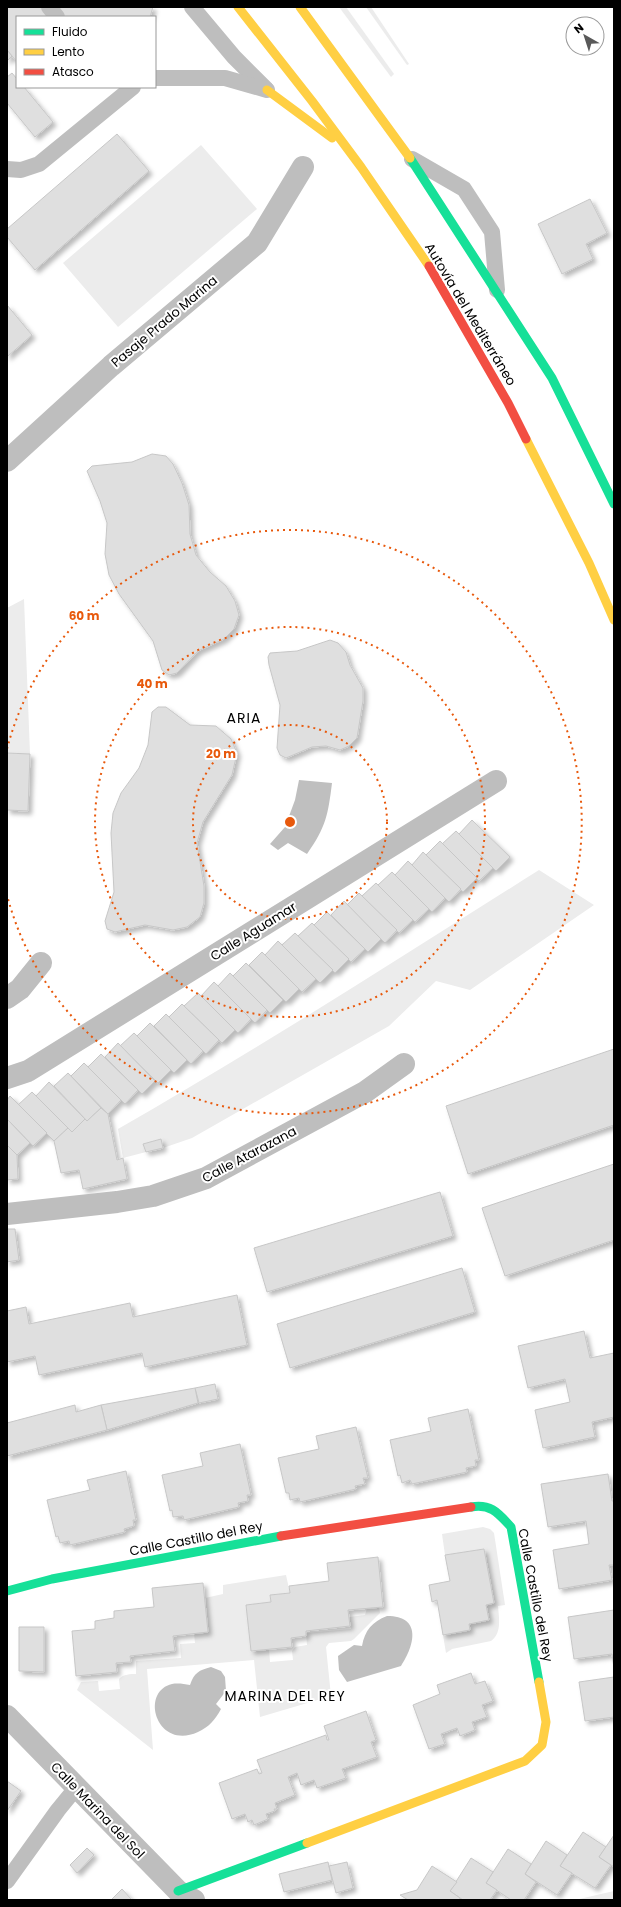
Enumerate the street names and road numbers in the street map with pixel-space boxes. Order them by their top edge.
street label: Autovía del Mediterráneo [420,239,521,389]
street label: Pasaje Prado Marina [107,271,222,372]
street label: Calle Aguamar [206,897,300,966]
street label: Calle Atarazana [199,1122,300,1187]
street label: Calle Castillo del Rey [128,1516,265,1561]
street label: Calle Castillo del Rey [513,1527,558,1664]
street label: Calle Marina del Sol [46,1758,149,1863]

